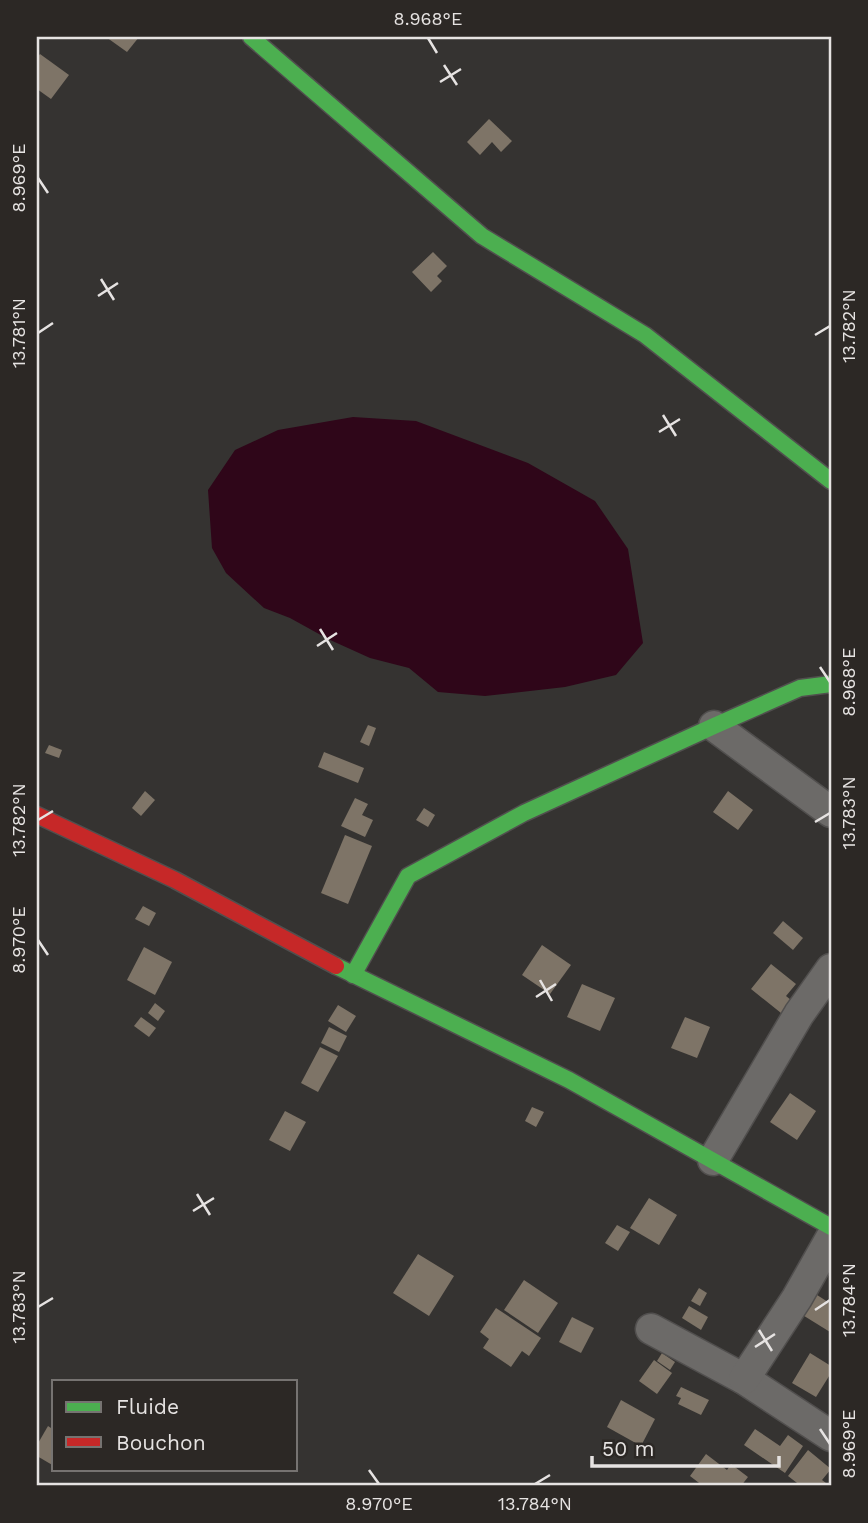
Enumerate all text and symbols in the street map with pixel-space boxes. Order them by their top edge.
text: 8.968°E [394,8,462,29]
text: 8.969°E [8,144,29,212]
text: 13.782°N [838,289,859,363]
text: 13.781°N [8,298,29,368]
text: 8.968°E [838,648,859,716]
text: 13.783°N [838,776,859,850]
text: 13.782°N [8,783,29,857]
text: 8.970°E [8,906,29,974]
text: 13.784°N [838,1263,859,1337]
text: 13.783°N [8,1270,29,1344]
legend [52,1380,298,1470]
text: Fluide [116,1394,179,1419]
text: 8.969°E [838,1410,859,1478]
scale bar [592,1425,779,1469]
text: Bouchon [116,1430,206,1455]
text: 50 m [602,1436,654,1461]
text: 8.970°E [345,1493,413,1514]
text: 13.784°N [498,1493,572,1514]

